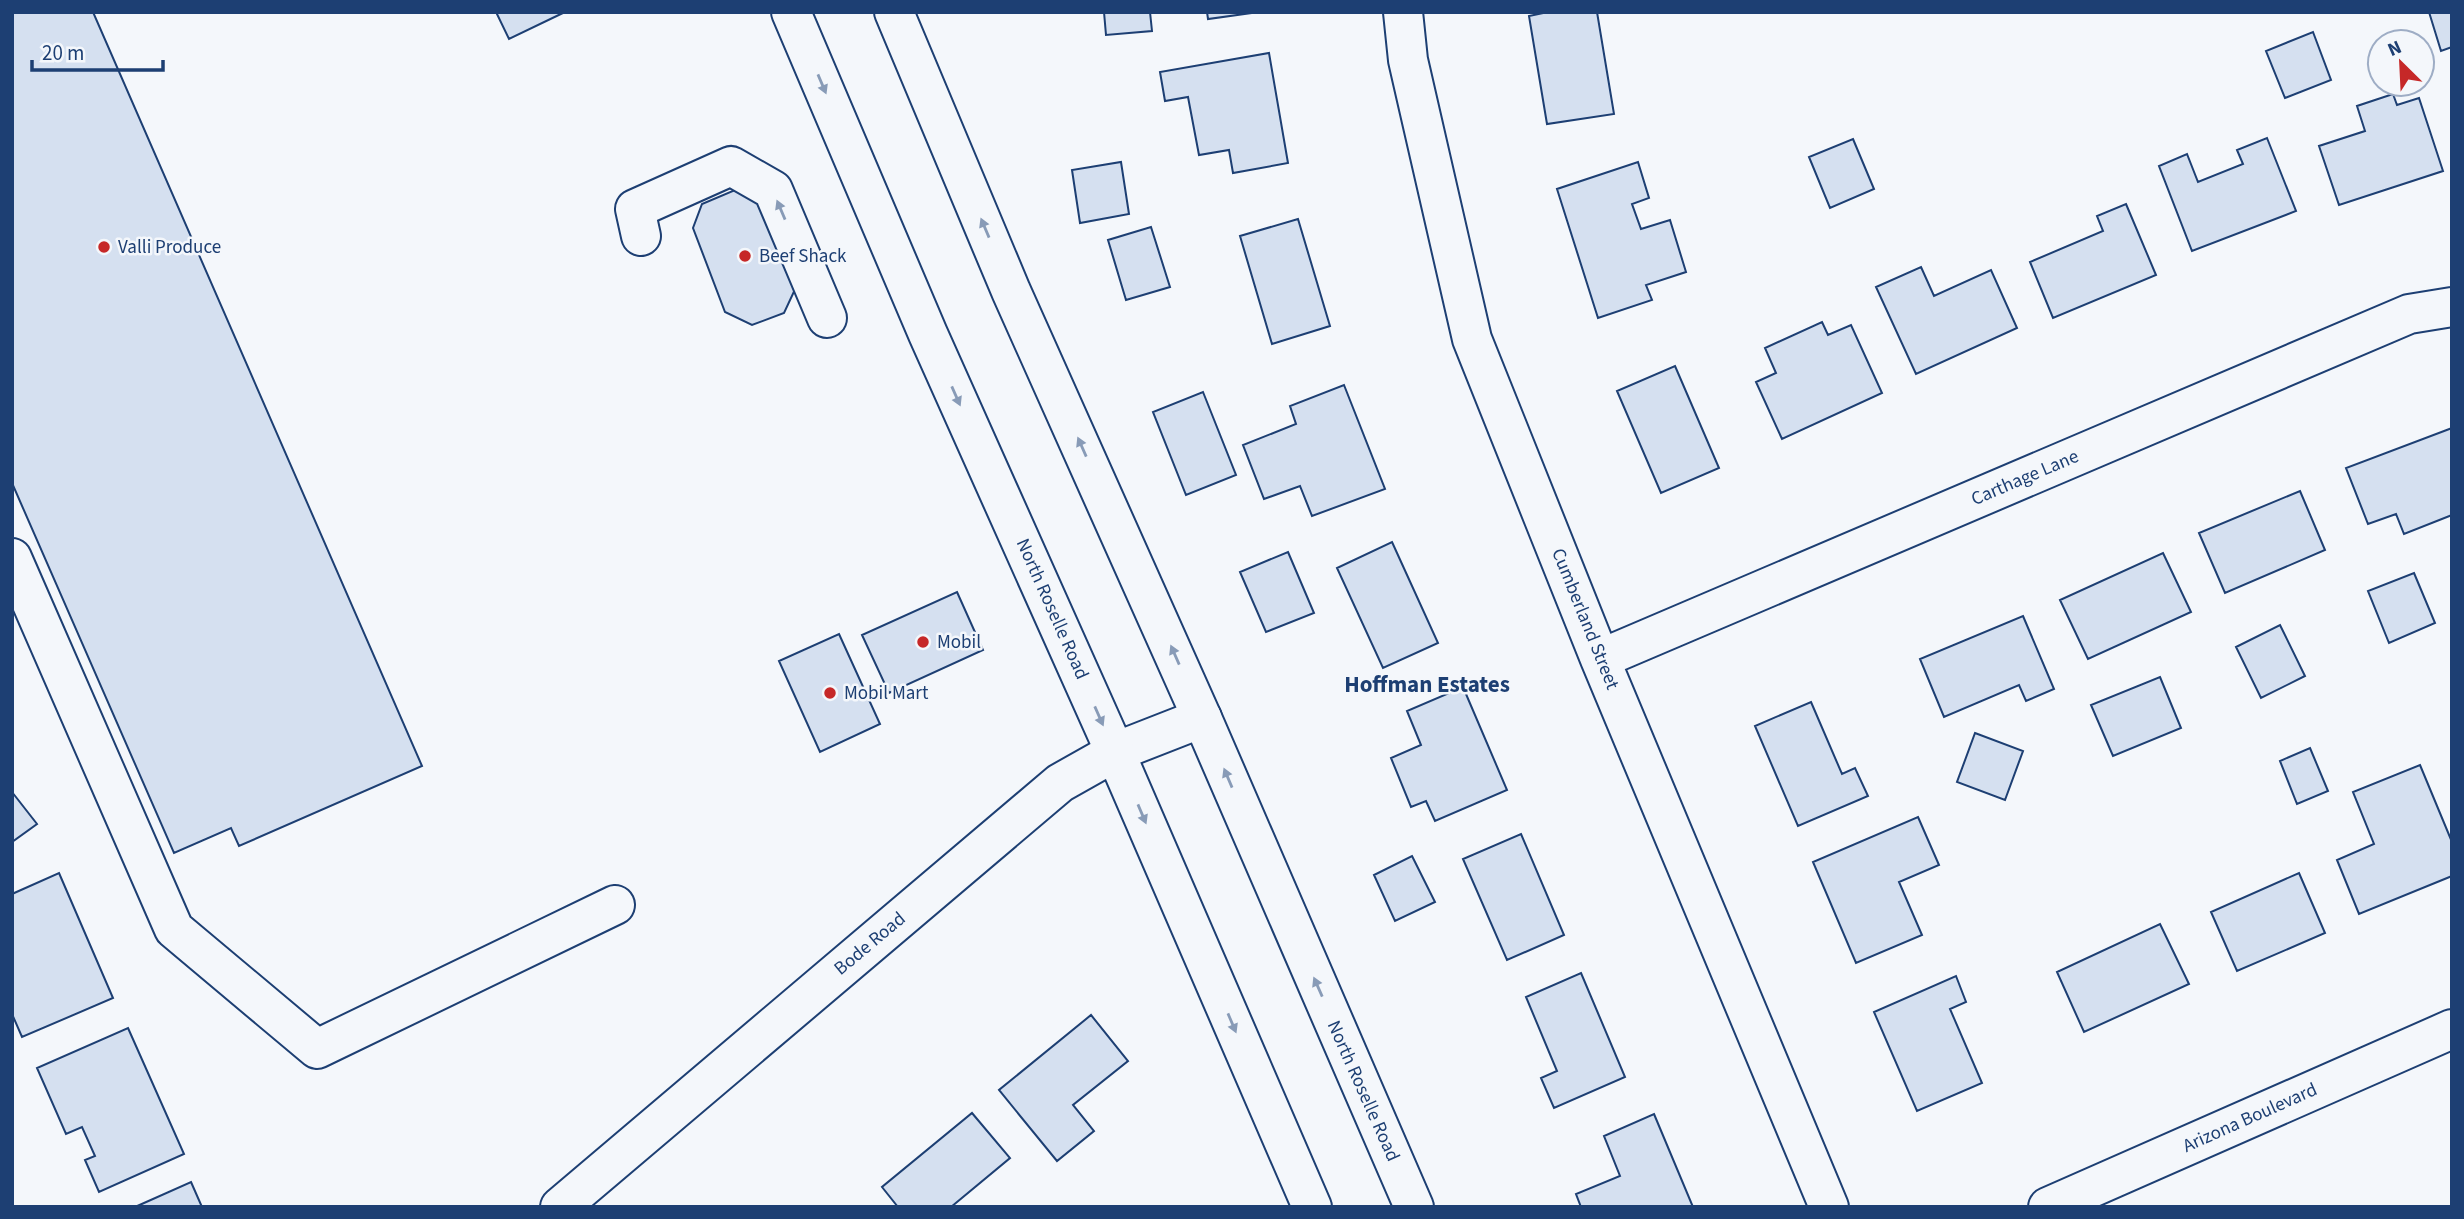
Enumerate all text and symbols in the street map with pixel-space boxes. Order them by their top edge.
scale bar [32,28,163,72]
north arrow [2366,28,2436,98]
text: N [2383,34,2406,64]
text: 20 m [42,38,84,68]
one-way arrow [816,74,828,94]
one-way arrow [775,200,787,220]
one-way arrow [979,218,990,239]
place label: Valli Produce [118,234,221,261]
marker: Valli Produce [96,239,112,255]
place label: Beef Shack [759,243,847,270]
marker: Beef Shack [737,248,753,264]
one-way arrow [950,386,962,406]
one-way arrow [1076,437,1087,458]
street label: Carthage Lane [1967,443,2083,513]
street label: North Roselle Road [1009,534,1095,684]
street label: Cumberland Street [1544,544,1626,694]
place label: Mobil [937,629,981,656]
marker: Mobil [915,634,931,650]
one-way arrow [1169,645,1181,665]
district label: Hoffman Estates [1344,668,1510,701]
place label: Mobil Mart [844,680,929,707]
marker: Mobil Mart [822,685,838,701]
one-way arrow [1094,705,1105,726]
one-way arrow [1222,767,1233,788]
one-way arrow [1137,804,1148,825]
street label: Bode Road [828,906,912,982]
one-way arrow [1312,977,1324,997]
one-way arrow [1227,1013,1238,1034]
street label: North Roselle Road [1320,1016,1406,1166]
street label: Arizona Boulevard [2178,1076,2322,1160]

